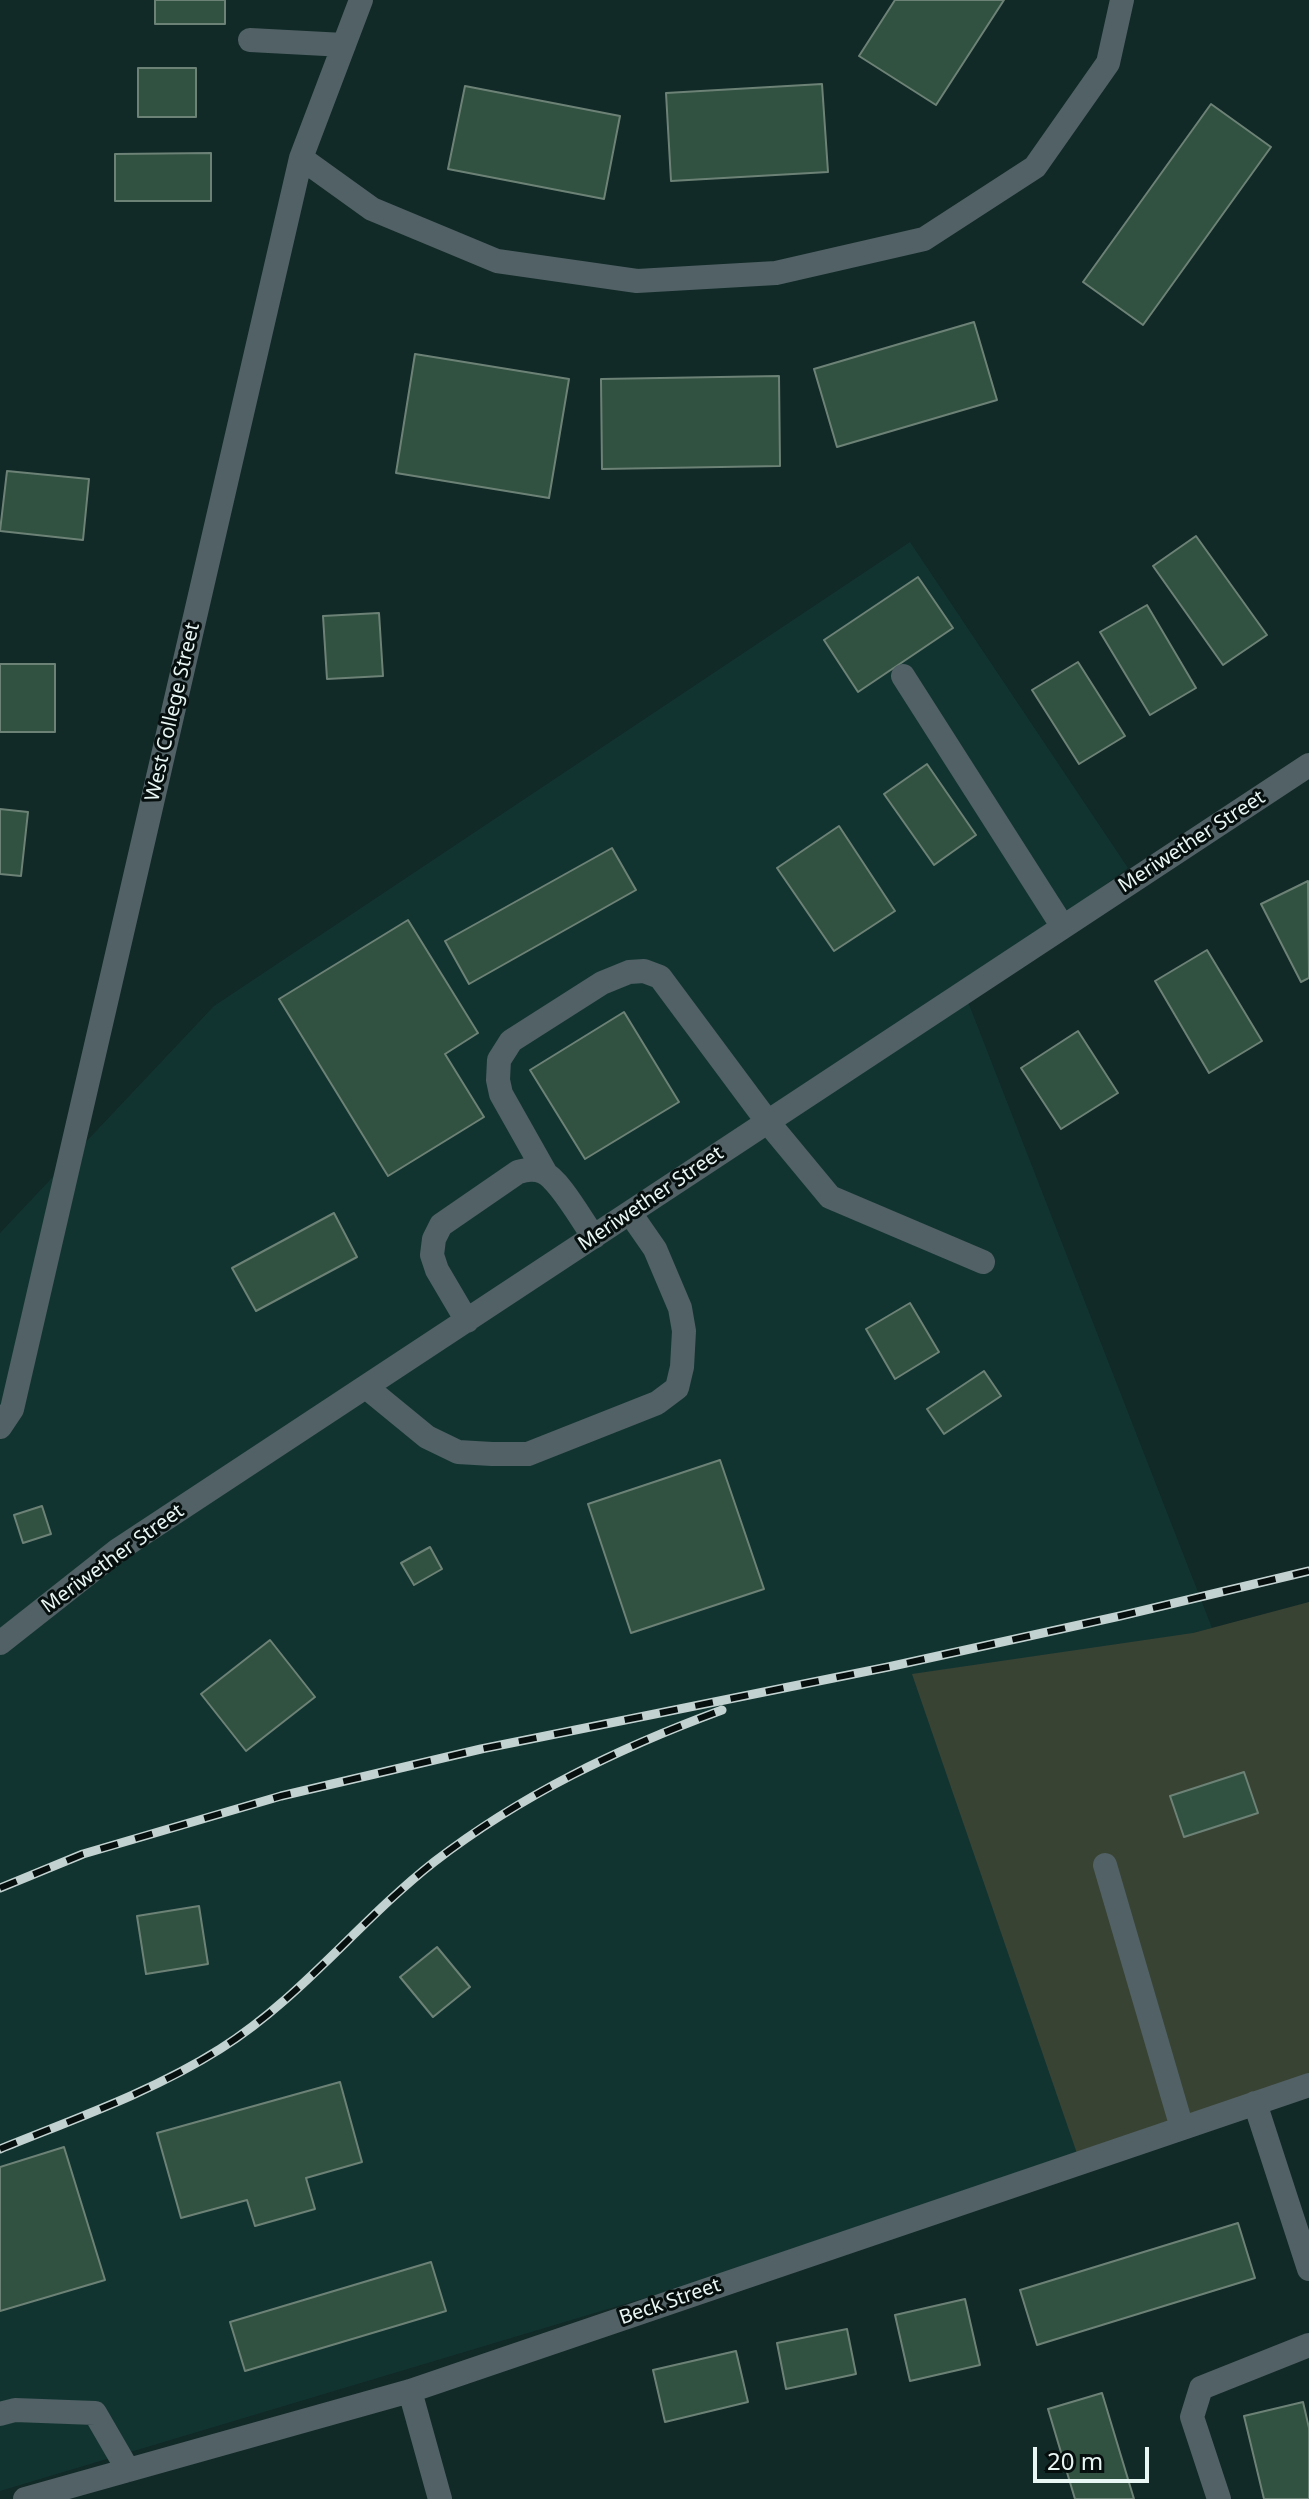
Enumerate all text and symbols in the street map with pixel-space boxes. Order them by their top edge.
street label: West College Street [141,620,205,804]
street label: Meriwether Street [1114,786,1270,898]
street label: Meriwether Street [574,1142,728,1256]
street label: Meriwether Street [37,1499,189,1619]
street label: Beck Street [616,2273,724,2331]
scale bar [1037,2431,1153,2481]
text: 20 m [1047,2444,1103,2477]

